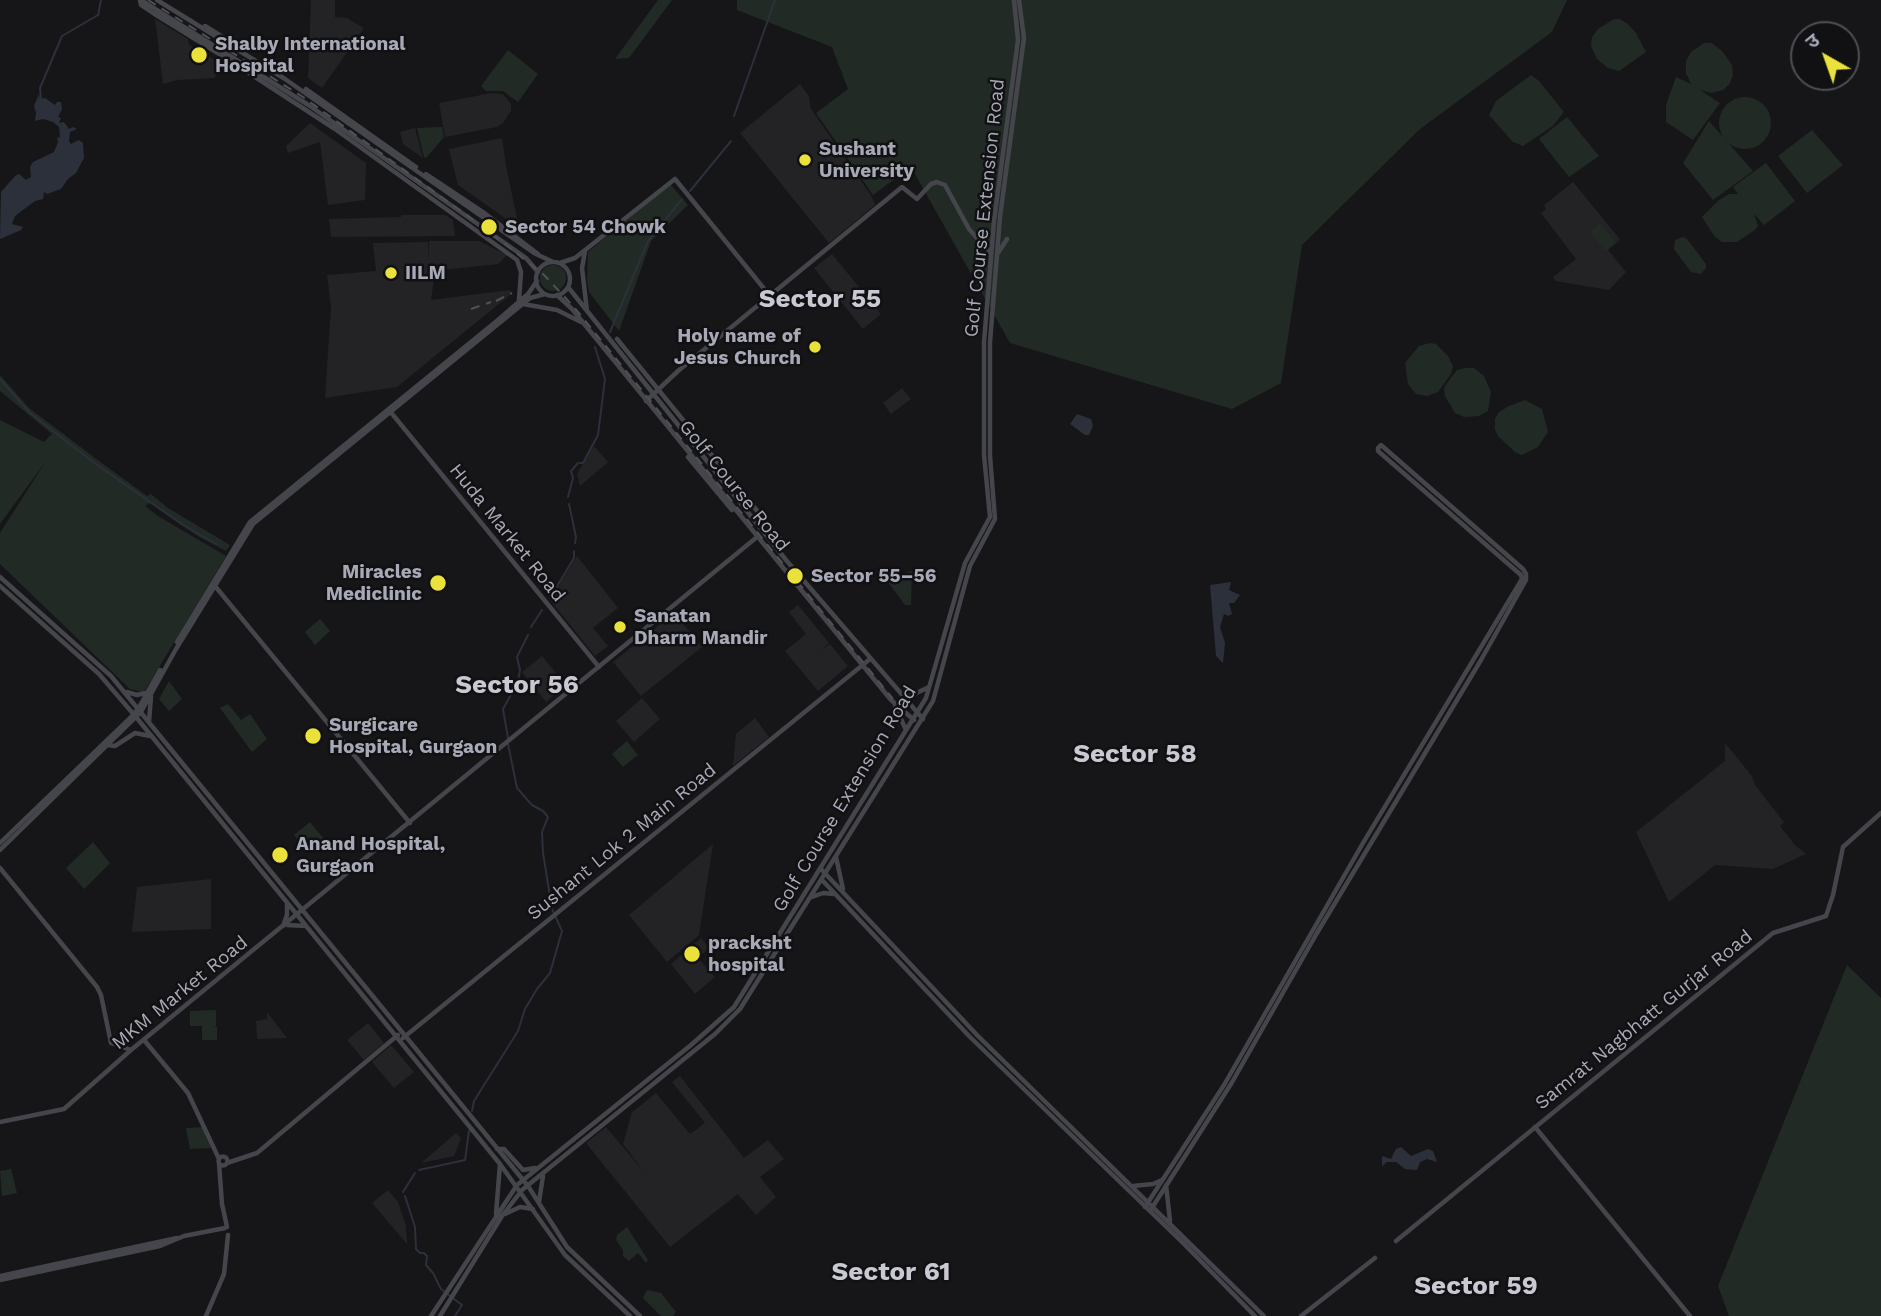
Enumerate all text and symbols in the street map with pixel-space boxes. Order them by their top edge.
north arrow [1790,21,1860,91]
text: उ [1801,29,1824,53]
place label: Shalby International Hospital [215,33,406,77]
marker: Shalby International Hospital [189,45,209,65]
street label: Golf Course Extension Road [960,78,1010,338]
place label: Sushant University [819,138,914,182]
marker: Sushant University [797,152,813,168]
place label: Sector 54 Chowk [505,216,666,238]
marker: Sector 54 Chowk [479,217,499,237]
place label: IILM [405,262,446,284]
marker: IILM [383,265,399,281]
district label: Sector 55 [759,283,881,315]
place label: Holy name of Jesus Church [674,325,801,369]
marker: Holy name of Jesus Church [807,339,823,355]
street label: Golf Course Road [674,416,794,556]
street label: Huda Market Road [444,459,570,607]
place label: Miracles Mediclinic [326,561,422,605]
place label: Sector 55–56 [811,565,936,587]
marker: Sector 55–56 [785,566,805,586]
marker: Miracles Mediclinic [428,573,448,593]
place label: Sanatan Dharm Mandir [634,605,768,649]
marker: Sanatan Dharm Mandir [612,619,628,635]
district label: Sector 56 [455,669,579,701]
street label: Golf Course Extension Road [768,682,922,916]
place label: Surgicare Hospital, Gurgaon [329,714,497,758]
marker: Surgicare Hospital, Gurgaon [303,726,323,746]
district label: Sector 58 [1073,738,1197,770]
street label: Sushant Lok 2 Main Road [523,759,721,925]
place label: Anand Hospital, Gurgaon [296,833,445,877]
marker: Anand Hospital, Gurgaon [270,845,290,865]
street label: Samrat Nagbhatt Gurjar Road [1531,925,1757,1115]
street label: MKM Market Road [108,931,252,1055]
place label: pracksht hospital [708,932,792,976]
marker: pracksht hospital [682,944,702,964]
district label: Sector 61 [832,1256,950,1288]
district label: Sector 59 [1414,1270,1538,1302]

